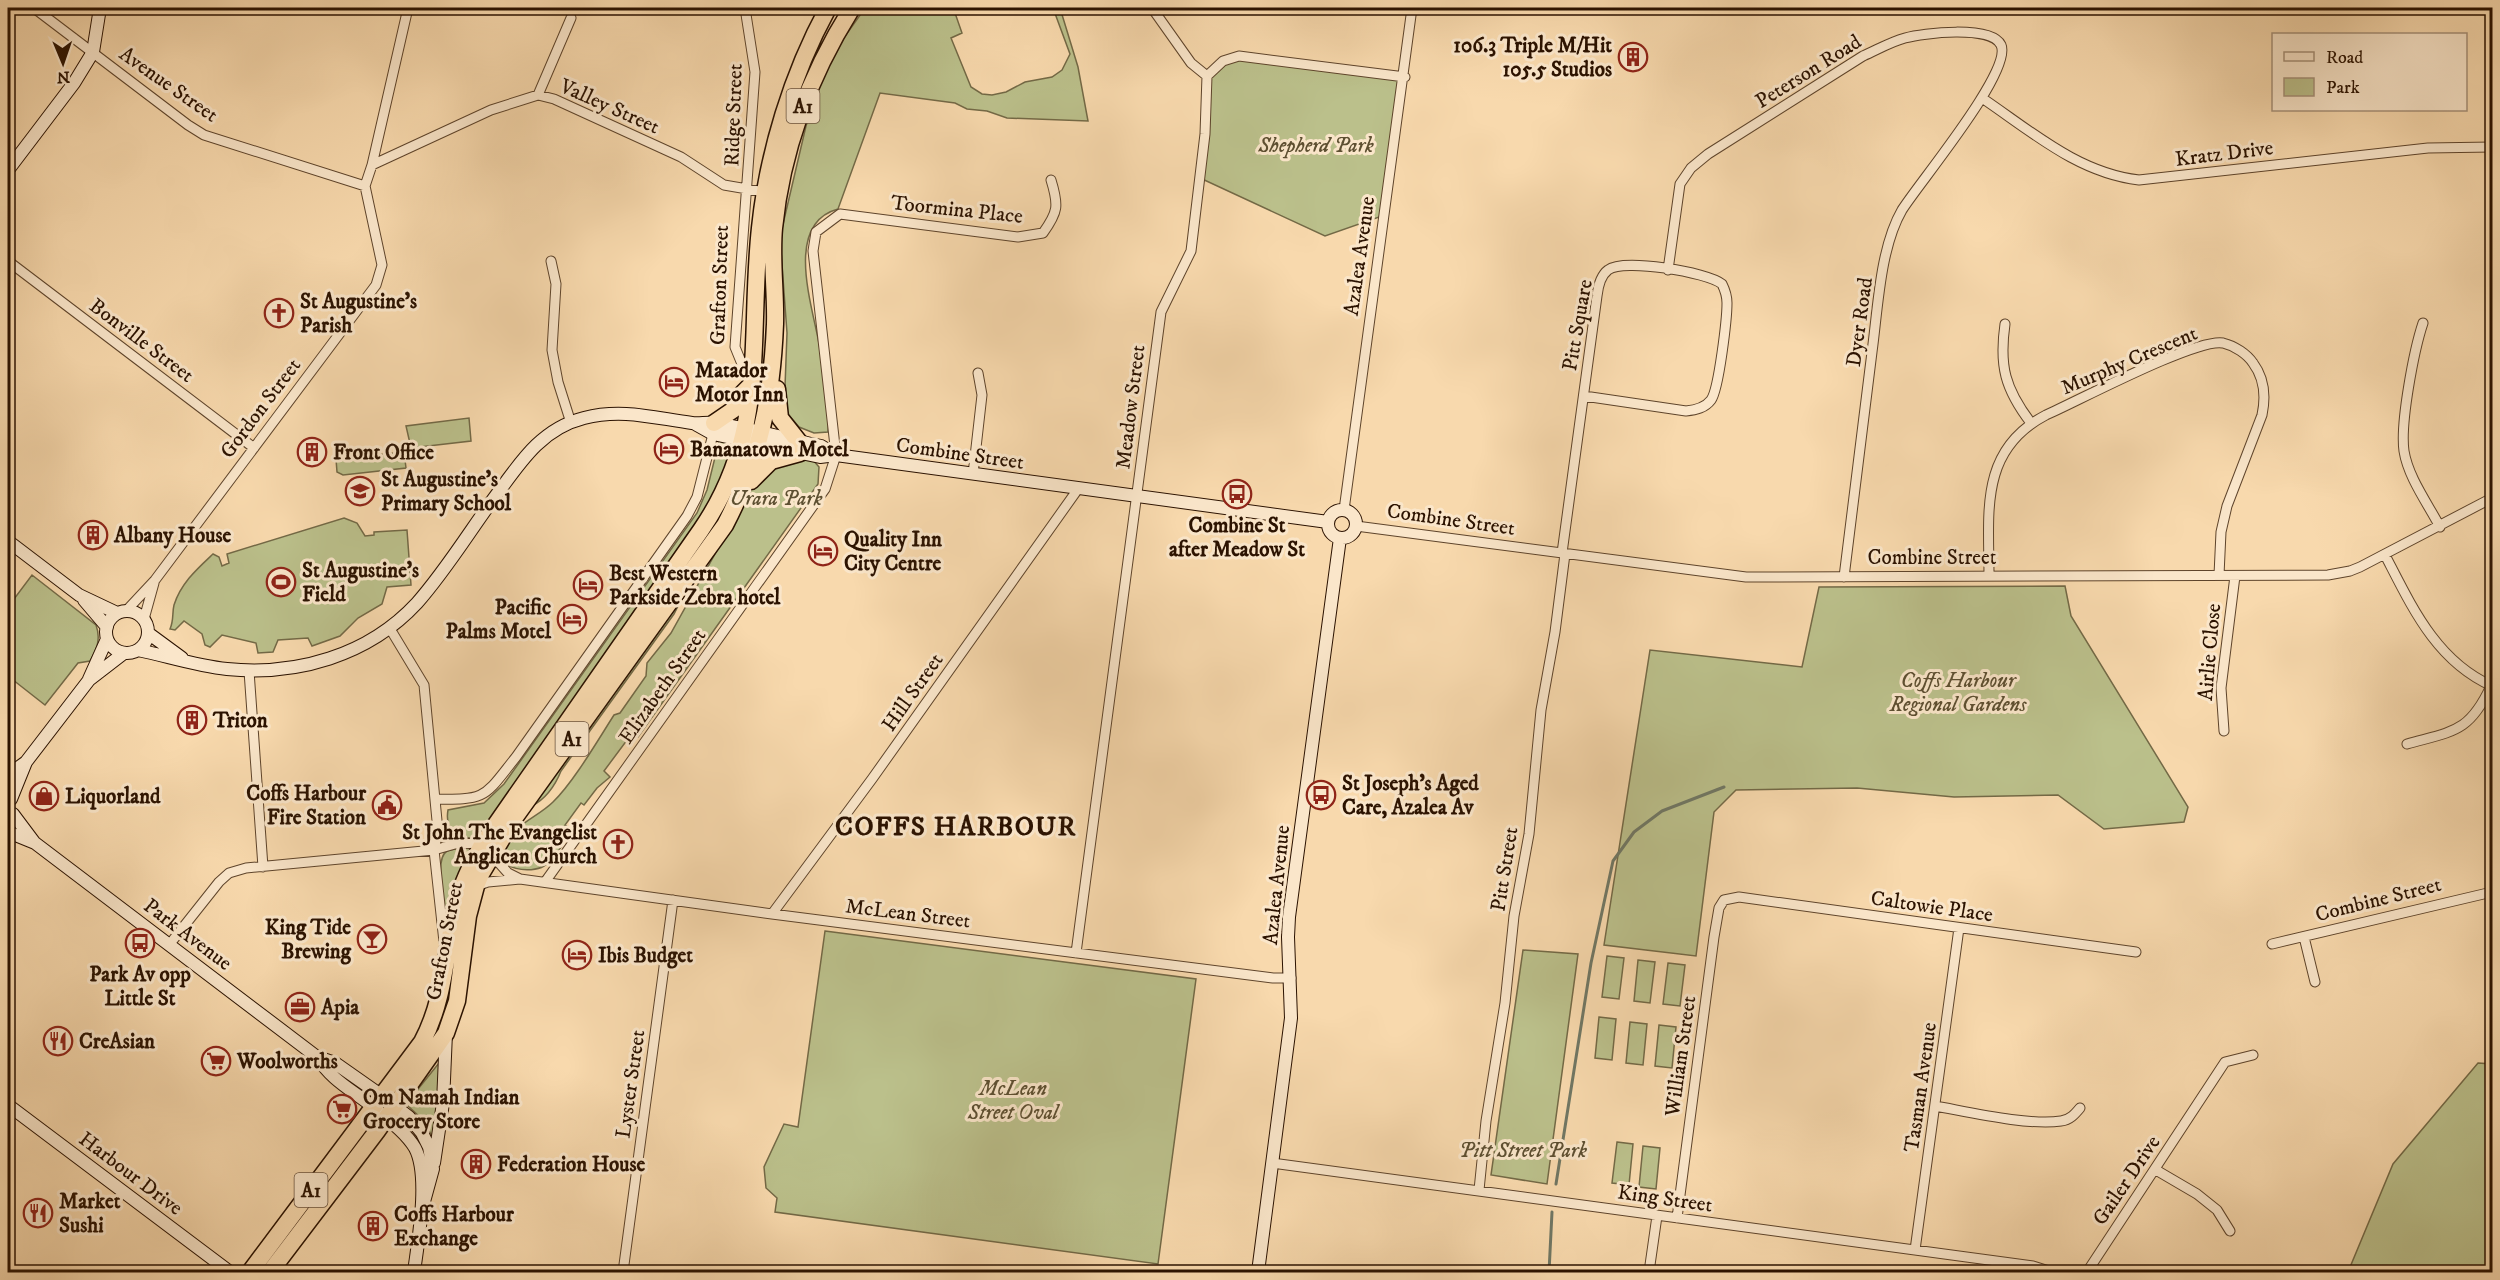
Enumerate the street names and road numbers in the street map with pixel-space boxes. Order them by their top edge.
street label: Peterson Road [1751,29,1867,115]
street label: Avenue Street [114,41,223,129]
street label: Ridge Street [719,63,749,167]
street label: Valley Street [555,73,664,141]
road number: A1 [786,89,820,123]
street label: Kratz Drive [2174,135,2275,173]
street label: Toormina Place [890,190,1024,230]
street label: Azalea Avenue [1339,194,1381,318]
street label: Grafton Street [705,224,735,346]
street label: Dyer Road [1841,275,1879,369]
street label: Pitt Square [1557,277,1599,373]
street label: Bonville Street [84,293,199,389]
street label: Murphy Crescent [2057,320,2202,401]
street label: Meadow Street [1110,343,1152,471]
street label: Gordon Street [215,353,307,464]
street label: Combine Street [894,432,1026,476]
street label: Combine Street [1385,498,1517,542]
street label: Combine Street [1868,545,1997,571]
street label: Airlie Close [2193,602,2227,702]
street label: Elizabeth Street [613,624,712,749]
street label: Hill Street [876,648,949,737]
road number: A1 [556,722,588,756]
street label: Azalea Avenue [1258,824,1296,946]
street label: Pitt Street [1485,825,1525,913]
street label: Combine Street [2313,872,2444,928]
street label: Grafton Street [421,879,469,1003]
street label: Caltowie Place [1869,886,1995,928]
street label: Park Avenue [138,893,237,977]
street label: McLean Street [844,893,972,935]
street label: William Street [1660,994,1702,1119]
street label: Tasman Avenue [1899,1020,1943,1154]
street label: Lyster Street [611,1028,652,1140]
street label: Harbour Drive [73,1126,188,1222]
street label: Gailer Drive [2087,1130,2167,1231]
road number: A1 [294,1173,328,1207]
street label: King Street [1616,1179,1714,1219]

